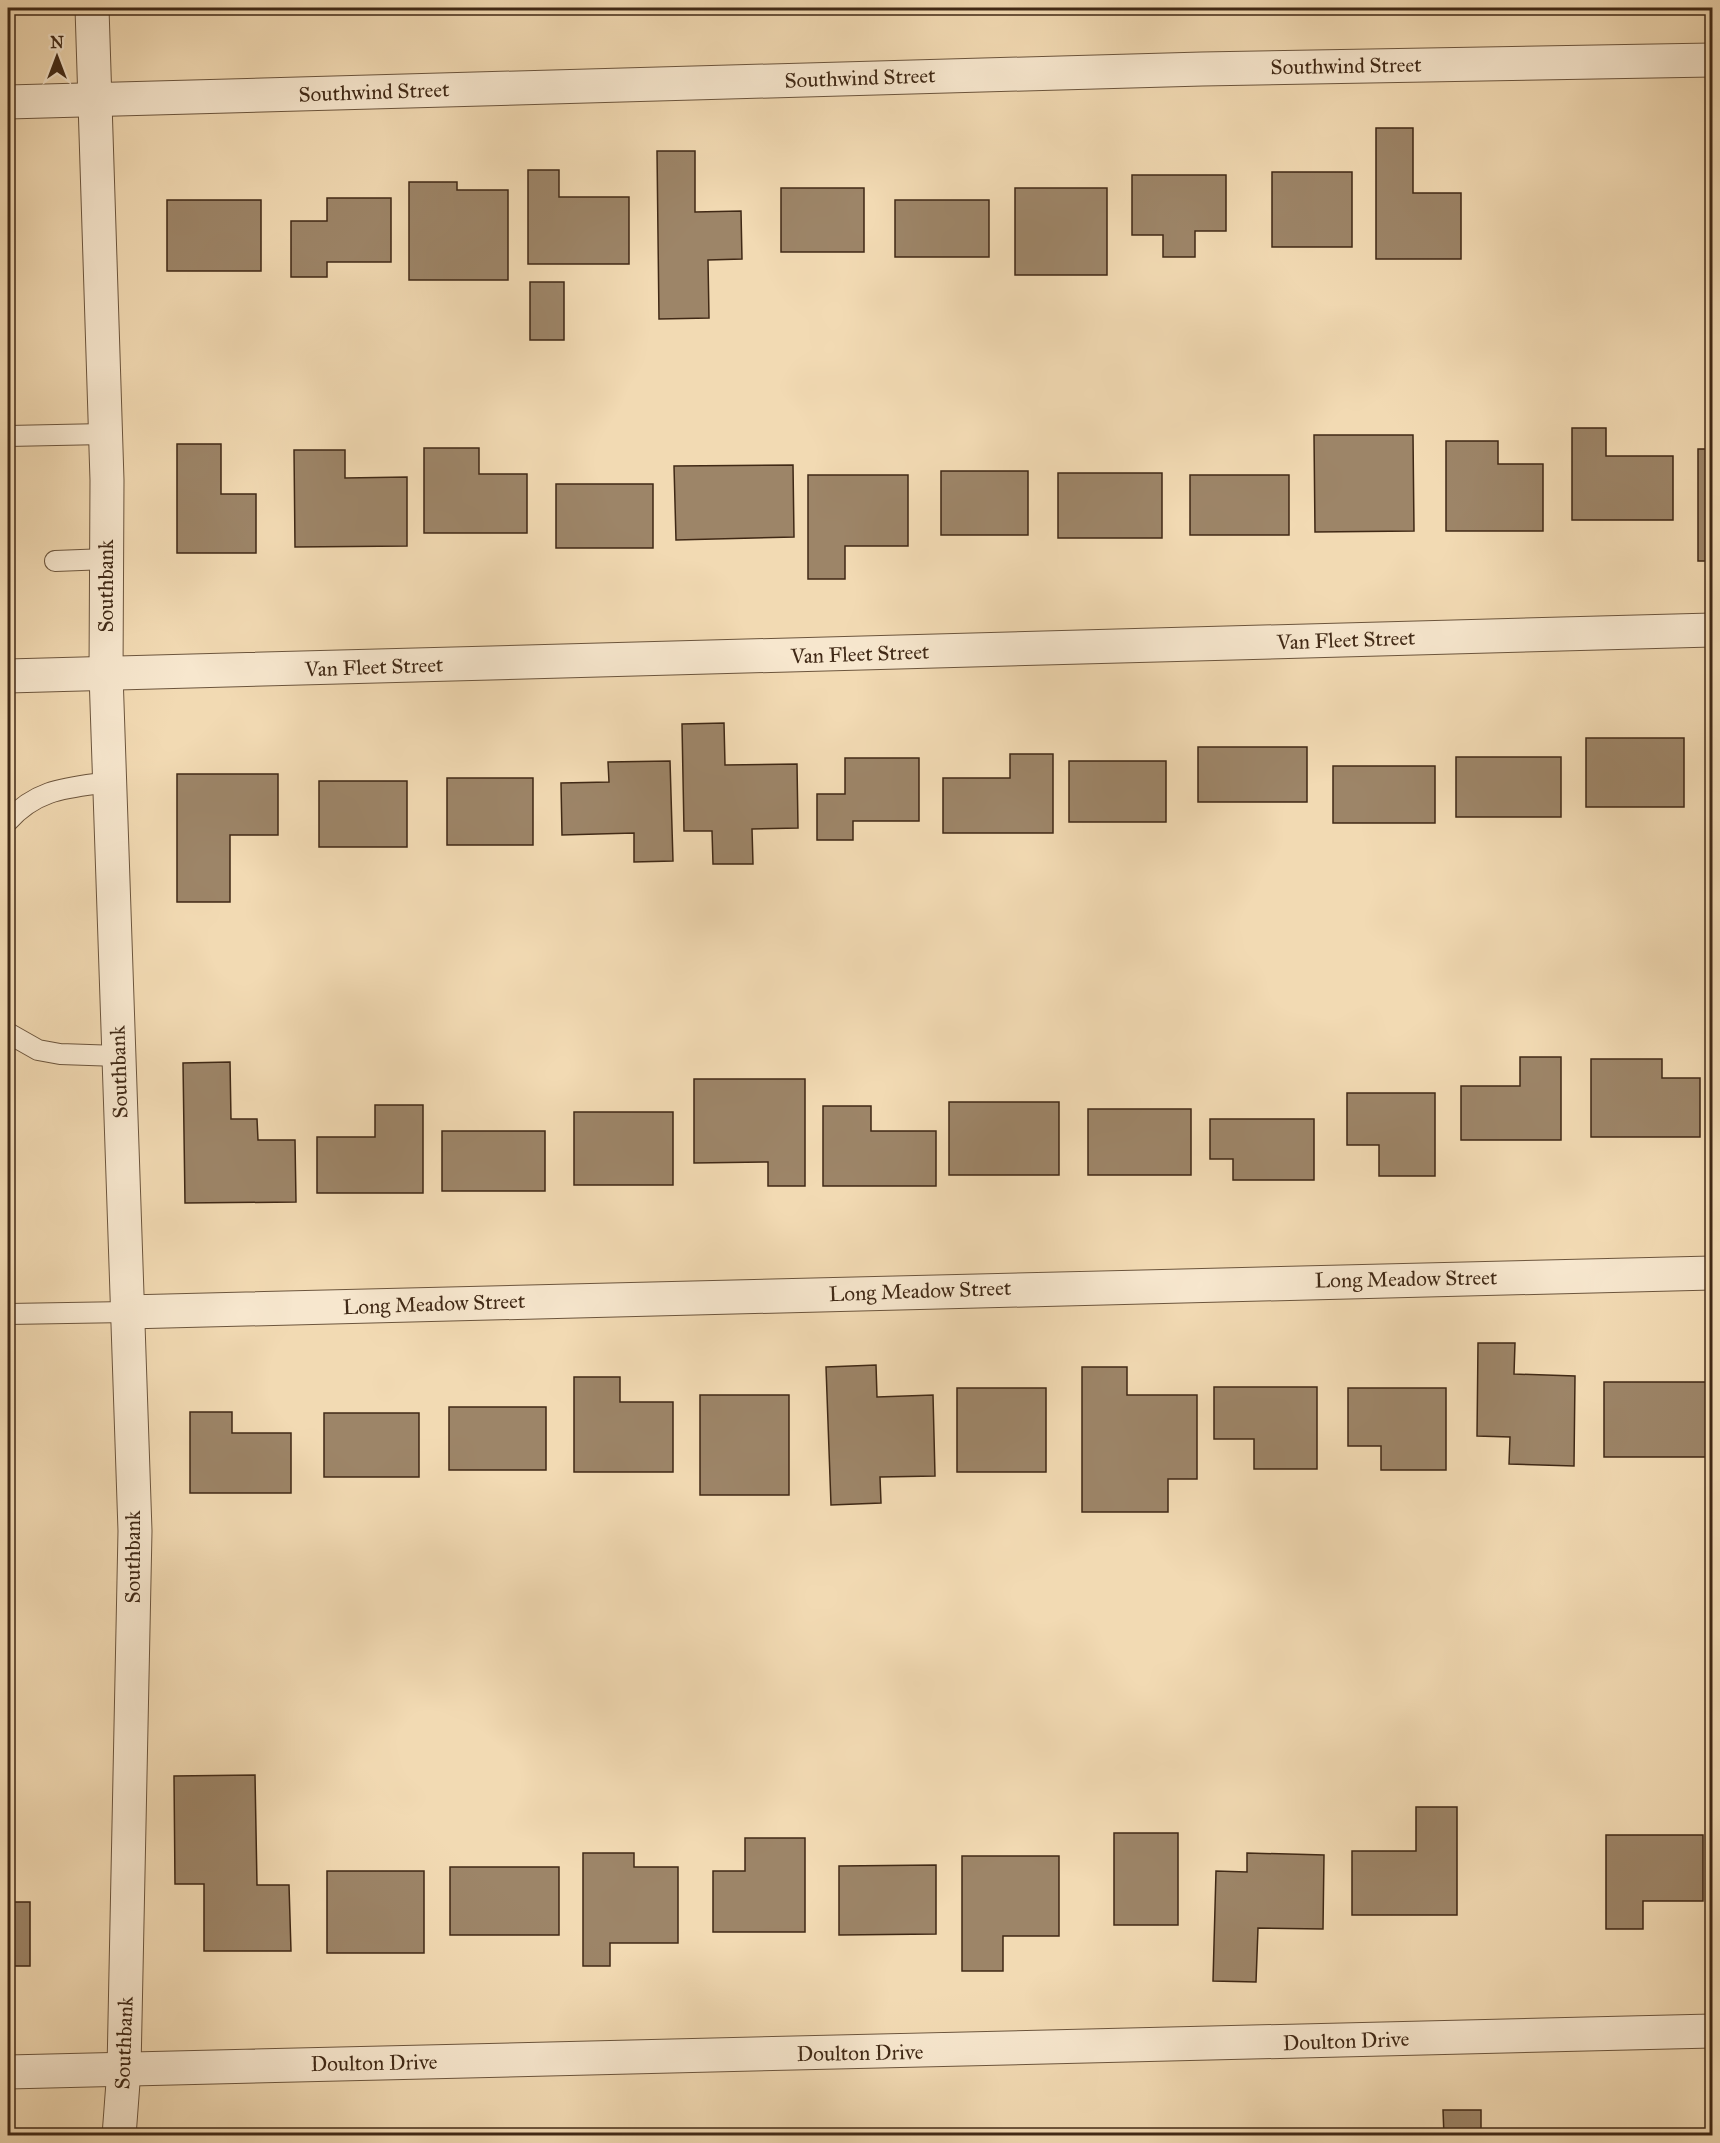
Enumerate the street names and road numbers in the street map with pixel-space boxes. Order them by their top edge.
street label: Southwind Street [1270,52,1422,80]
street label: Southwind Street [784,62,936,94]
street label: Southwind Street [298,76,450,108]
street label: Southbank [93,539,119,633]
street label: Van Fleet Street [1275,625,1416,655]
street label: Van Fleet Street [789,639,930,669]
street label: Van Fleet Street [303,652,444,682]
street label: Southbank [104,1025,134,1119]
street label: Long Meadow Street [1314,1264,1498,1294]
street label: Long Meadow Street [828,1275,1012,1307]
street label: Long Meadow Street [342,1288,526,1320]
street label: Southbank [120,1510,146,1604]
street label: Southbank [109,1996,139,2090]
street label: Doulton Drive [1282,2026,1410,2056]
street label: Doulton Drive [796,2039,924,2067]
street label: Doulton Drive [310,2049,438,2077]

